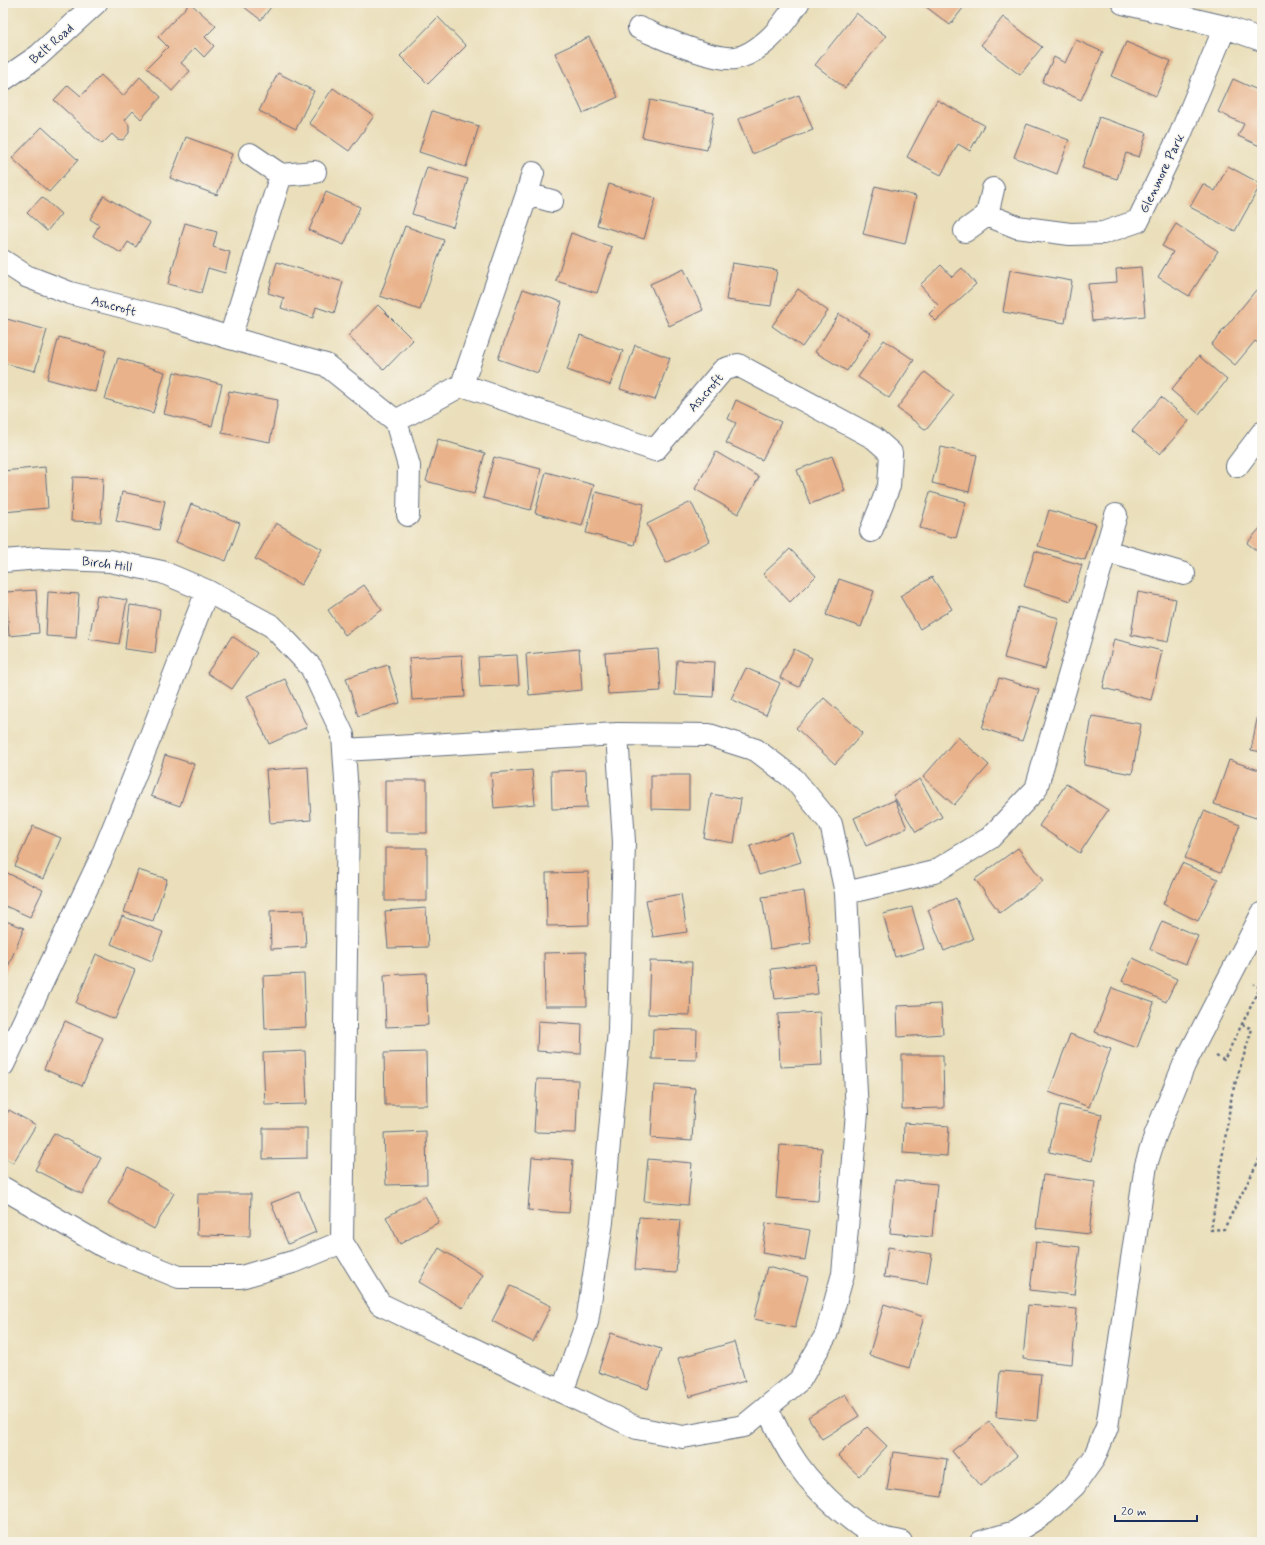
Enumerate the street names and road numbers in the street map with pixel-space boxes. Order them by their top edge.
street label: Belt Road [26,20,78,68]
street label: Glenmore Park [1136,131,1189,216]
street label: Ashcroft [89,292,138,321]
street label: Ashcroft [685,370,728,416]
street label: Birch Hill [81,553,133,576]

